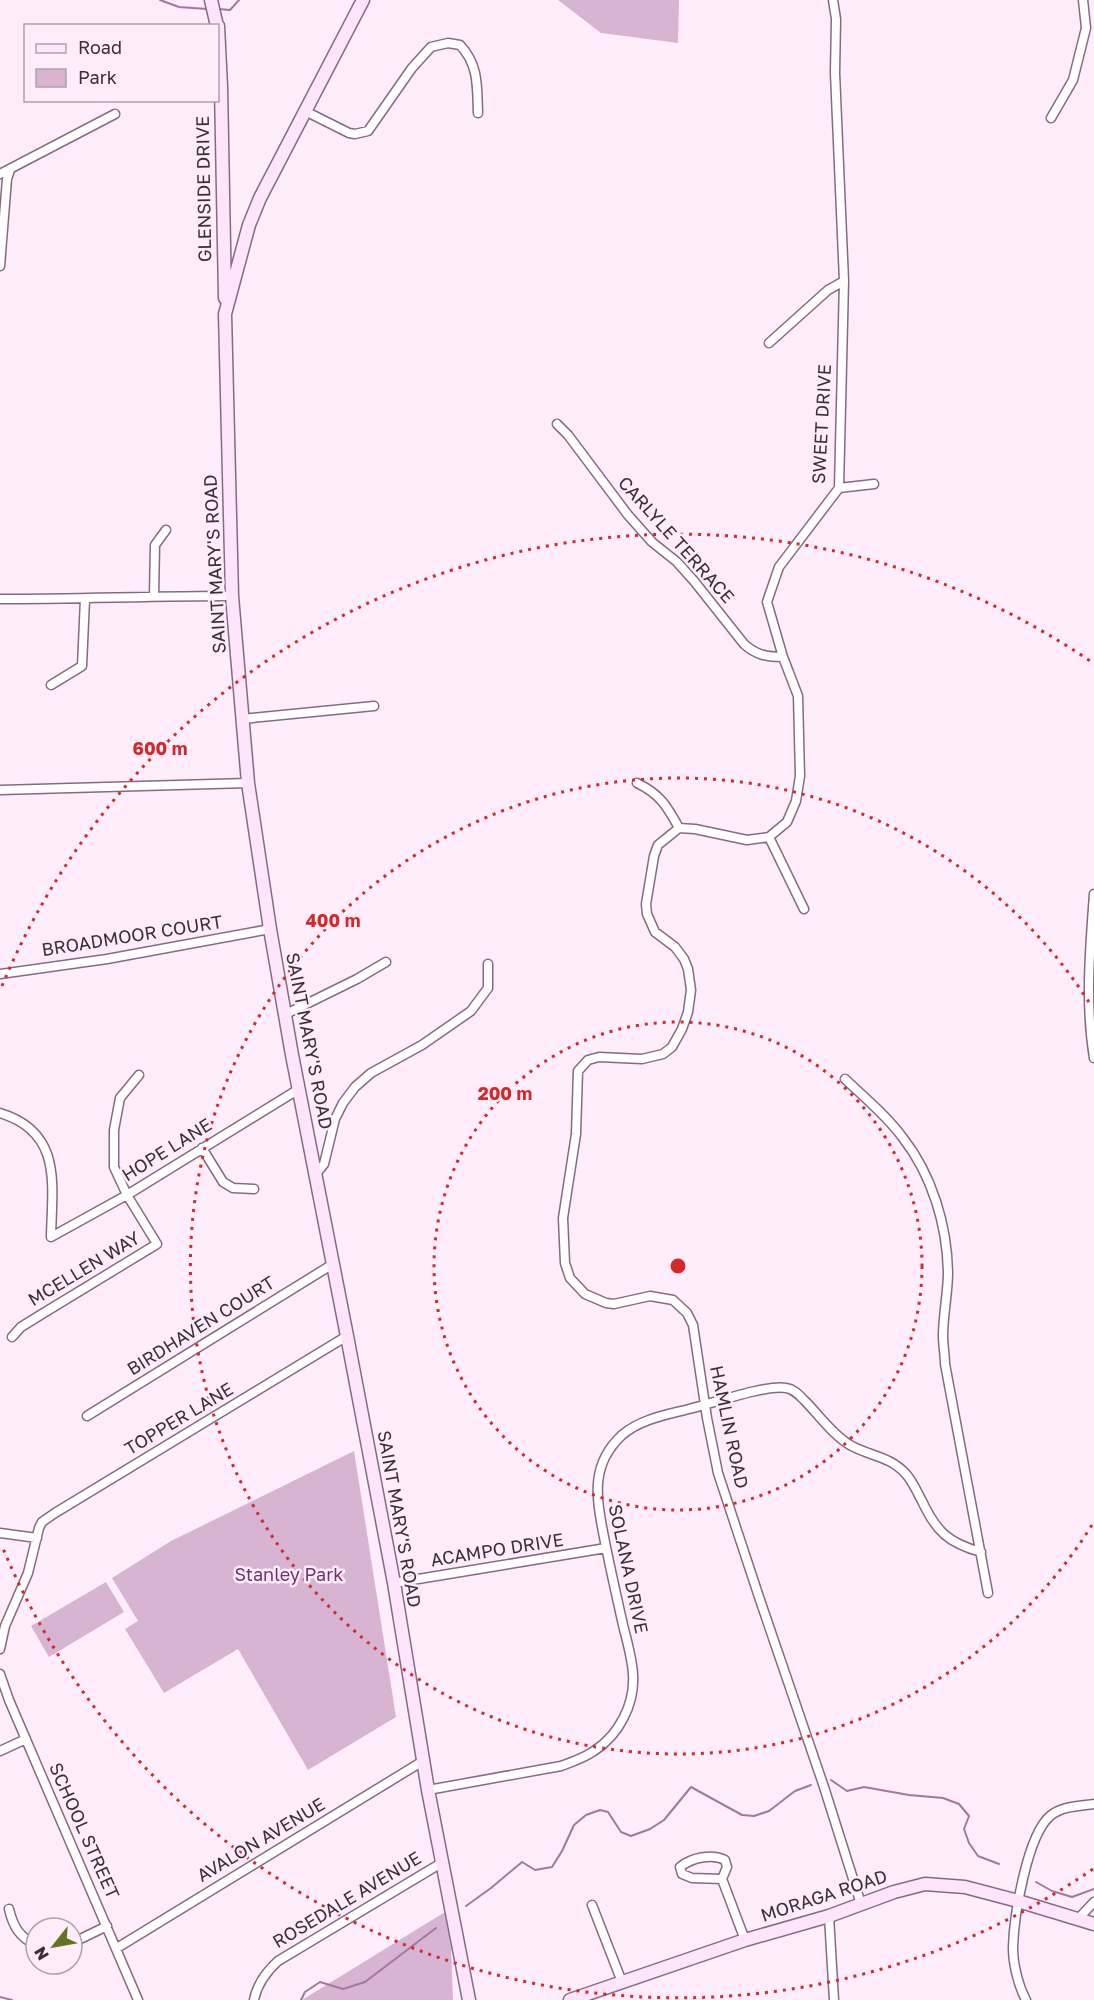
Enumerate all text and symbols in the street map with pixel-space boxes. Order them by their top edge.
legend [24,24,219,102]
text: Road [78,36,122,58]
text: Park [78,66,117,88]
street label: GLENSIDE DRIVE [191,116,215,262]
street label: SWEET DRIVE [807,363,835,484]
street label: CARLYLE TERRACE [614,471,739,607]
street label: SAINT MARY'S ROAD [198,474,230,654]
text: 600 m [132,737,188,759]
text: 400 m [306,909,360,931]
street label: BROADMOOR COURT [40,910,224,960]
street label: SAINT MARY'S ROAD [282,951,338,1131]
text: 200 m [478,1082,532,1104]
street label: HOPE LANE [117,1113,215,1185]
street label: MCELLEN WAY [24,1226,144,1310]
centre of rings [668,1256,688,1276]
street label: BIRDHAVEN COURT [123,1271,278,1379]
street label: HAMLIN ROAD [706,1363,754,1490]
street label: TOPPER LANE [120,1377,237,1459]
street label: SAINT MARY'S ROAD [374,1429,426,1609]
street label: SOLANA DRIVE [605,1502,653,1635]
street label: ACAMPO DRIVE [429,1528,565,1570]
park label: Stanley Park [235,1563,343,1585]
street label: SCHOOL STREET [45,1759,125,1902]
street label: AVALON AVENUE [193,1792,328,1886]
street label: ROSEDALE AVENUE [268,1846,425,1952]
street label: MORAGA ROAD [758,1864,890,1926]
north arrow [24,1916,84,1976]
text: N [29,1943,53,1964]

